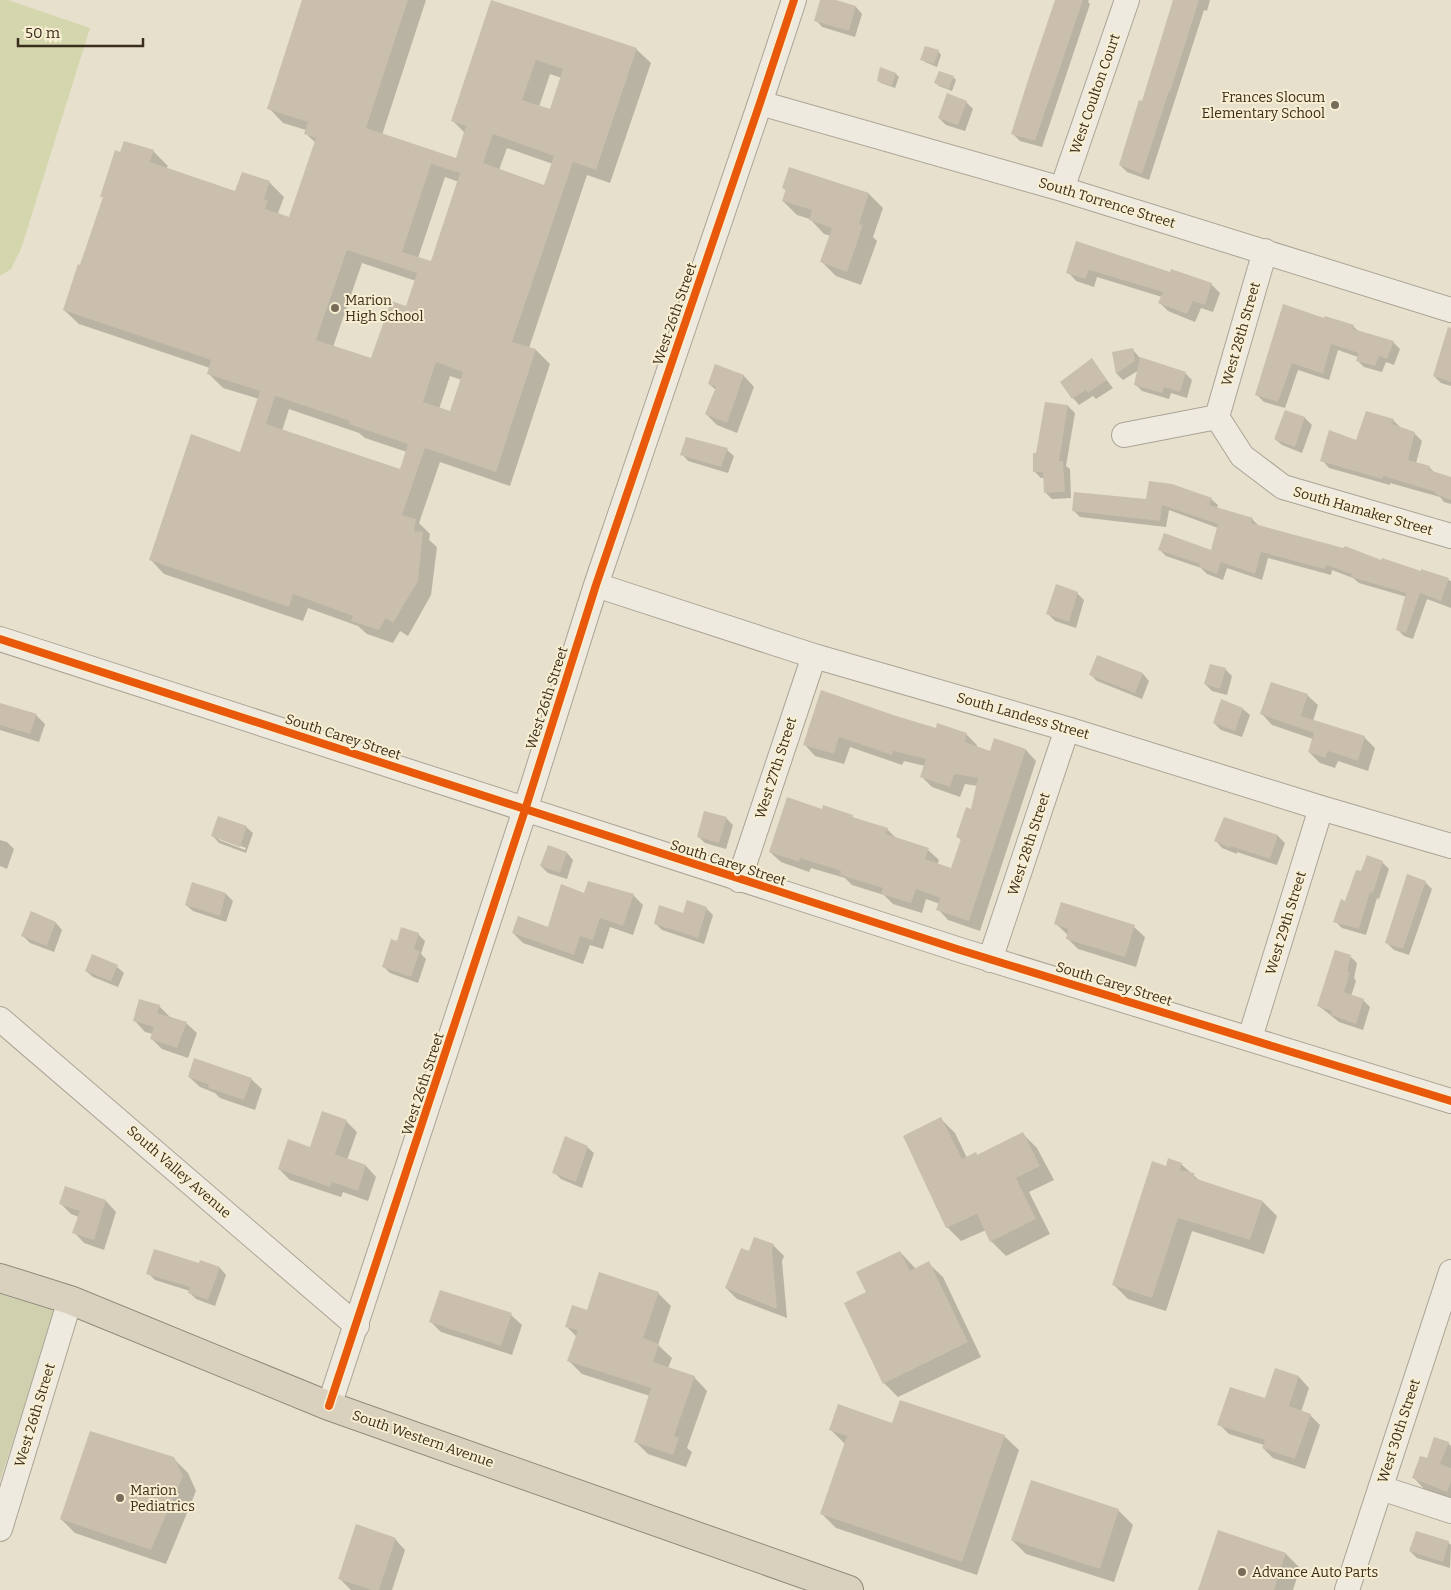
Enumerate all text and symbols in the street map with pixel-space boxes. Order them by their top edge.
scale bar [18,15,142,47]
text: 50 m [25,24,61,42]
street label: West Coulton Court [1066,32,1124,156]
place label: Frances Slocum Elementary School [1202,89,1326,122]
marker: Frances Slocum Elementary School [1329,99,1341,111]
street label: South Torrence Street [1037,174,1177,232]
street label: West 26th Street [649,260,701,368]
street label: West 28th Street [1218,280,1264,388]
place label: Marion High School [345,292,423,325]
marker: Marion High School [329,302,341,314]
street label: South Hamaker Street [1291,483,1435,539]
street label: West 26th Street [522,644,572,752]
street label: South Landess Street [955,689,1091,743]
street label: South Carey Street [283,710,403,764]
street label: West 27th Street [752,715,800,821]
street label: West 28th Street [1004,790,1054,898]
street label: South Carey Street [668,836,788,890]
street label: West 29th Street [1262,869,1310,977]
street label: South Carey Street [1054,958,1174,1010]
street label: West 26th Street [398,1030,448,1138]
street label: South Valley Avenue [123,1122,235,1222]
street label: West 26th Street [11,1361,59,1469]
street label: West 30th Street [1374,1377,1424,1485]
street label: South Western Avenue [350,1407,496,1471]
place label: Marion Pediatrics [130,1482,195,1515]
marker: Marion Pediatrics [114,1492,126,1504]
place label: Advance Auto Parts [1252,1564,1378,1581]
marker: Advance Auto Parts [1236,1566,1248,1578]

